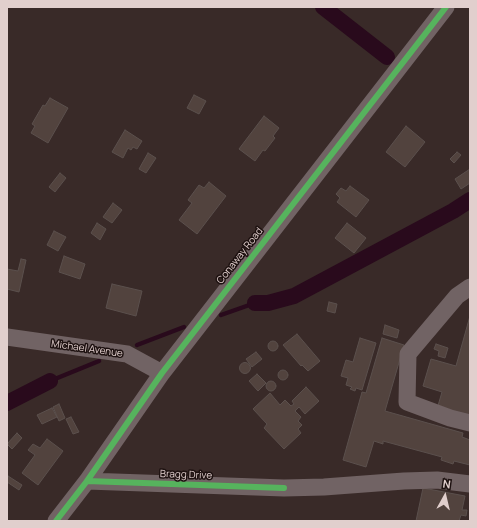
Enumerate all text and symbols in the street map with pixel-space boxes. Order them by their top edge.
street label: Conaway Road [214,226,266,286]
street label: Michael Avenue [50,338,124,360]
street label: Bragg Drive [160,468,212,482]
north arrow [425,476,465,516]
text: N [442,476,452,492]

